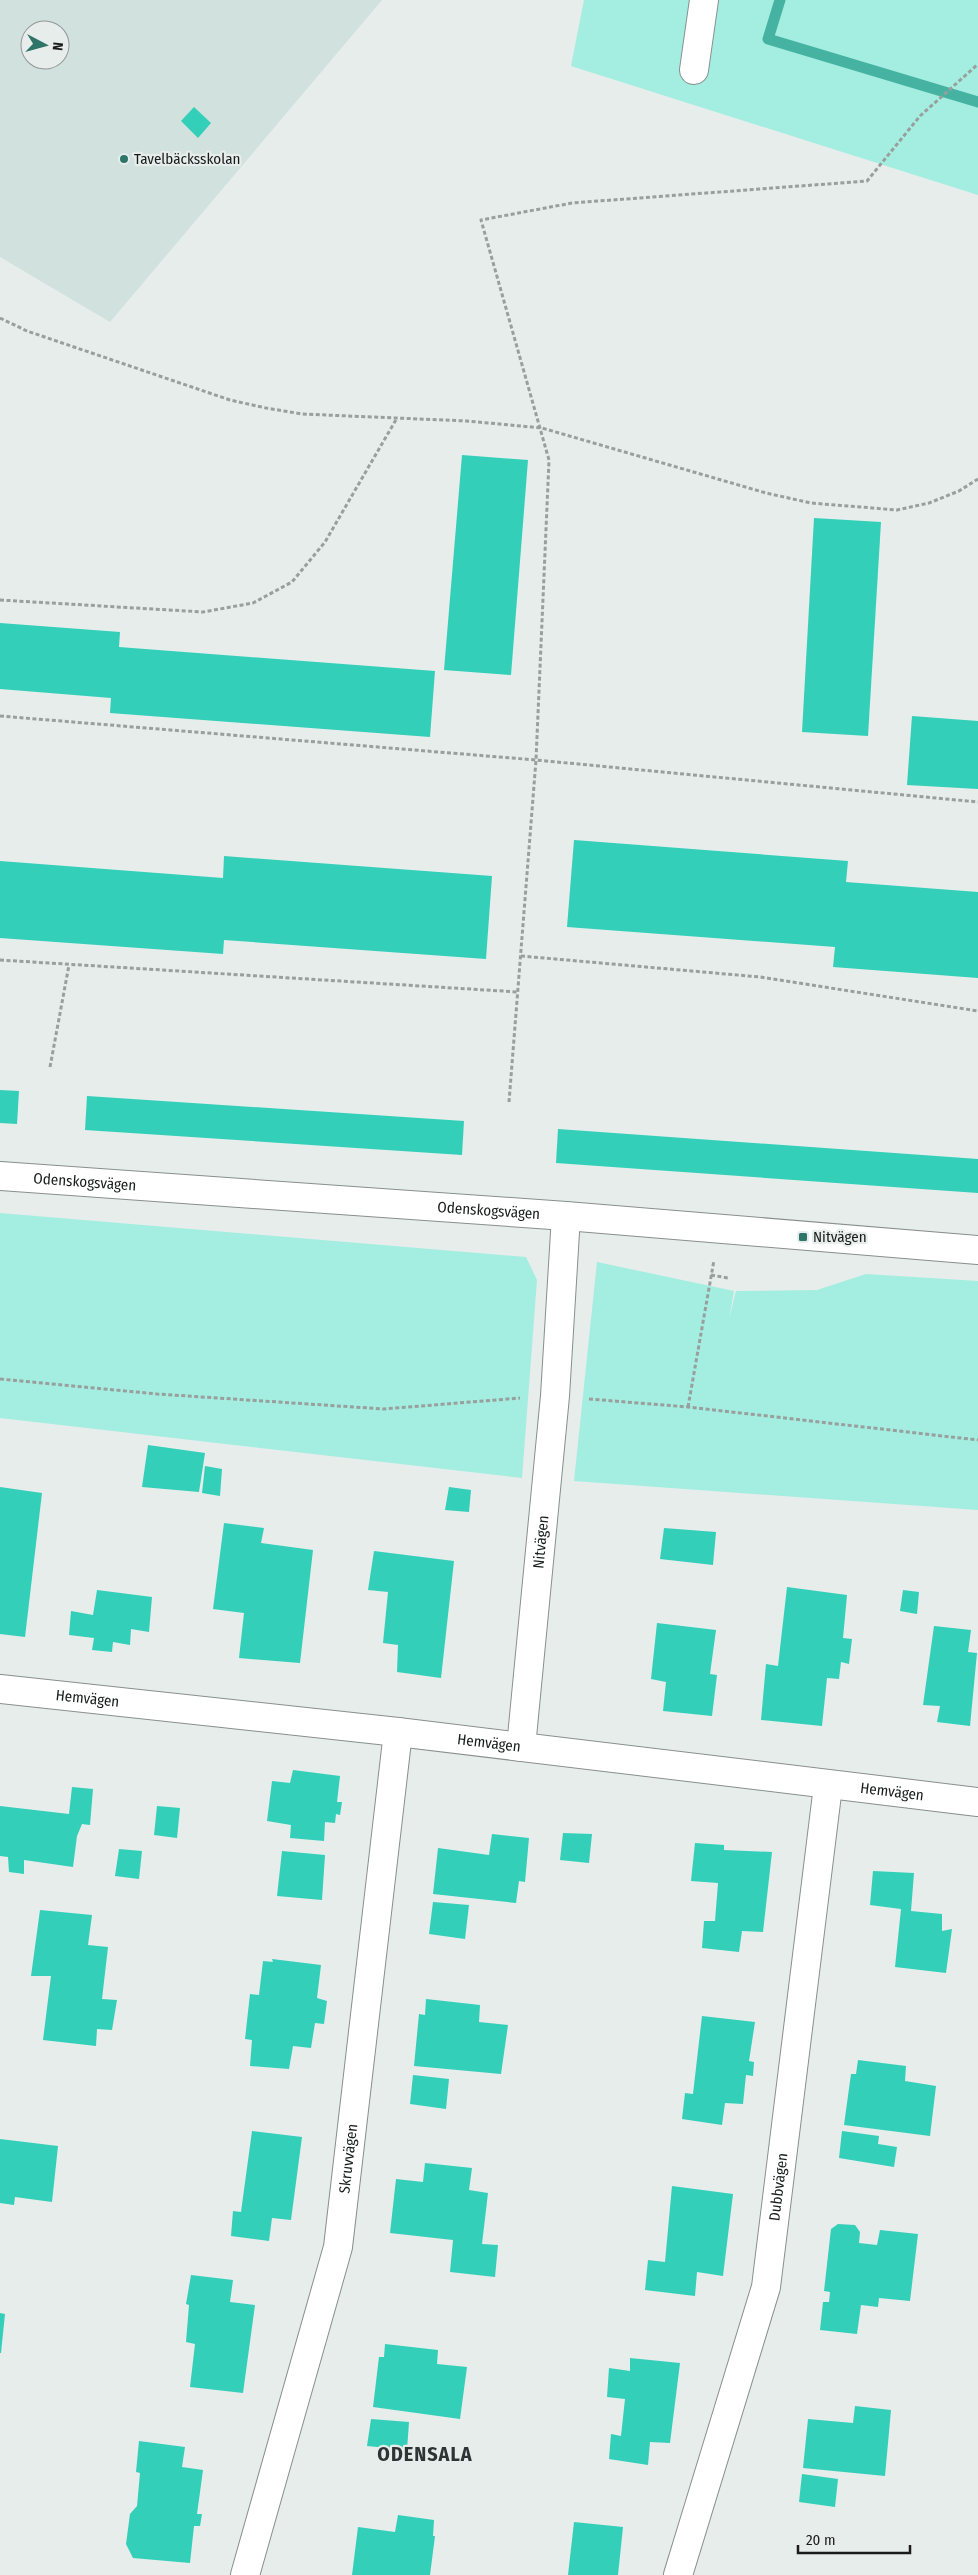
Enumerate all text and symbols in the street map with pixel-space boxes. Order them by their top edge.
north arrow [20,20,70,70]
text: N [49,41,66,51]
place label: Tavelbäcksskolan [134,150,240,168]
marker: Tavelbäcksskolan [118,153,130,165]
street label: Odenskogsvägen [33,1169,137,1195]
street label: Odenskogsvägen [437,1198,541,1223]
place label: Nitvägen [813,1228,867,1246]
marker: Nitvägen [797,1231,809,1243]
street label: Nitvägen [529,1514,552,1569]
street label: Hemvägen [55,1686,120,1711]
street label: Hemvägen [456,1730,522,1756]
street label: Hemvägen [859,1779,925,1804]
street label: Skruvvägen [335,2123,361,2194]
street label: Dubbvägen [765,2152,792,2222]
district label: ODENSALA [377,2442,473,2466]
scale bar [798,2522,910,2554]
text: 20 m [806,2531,836,2549]

